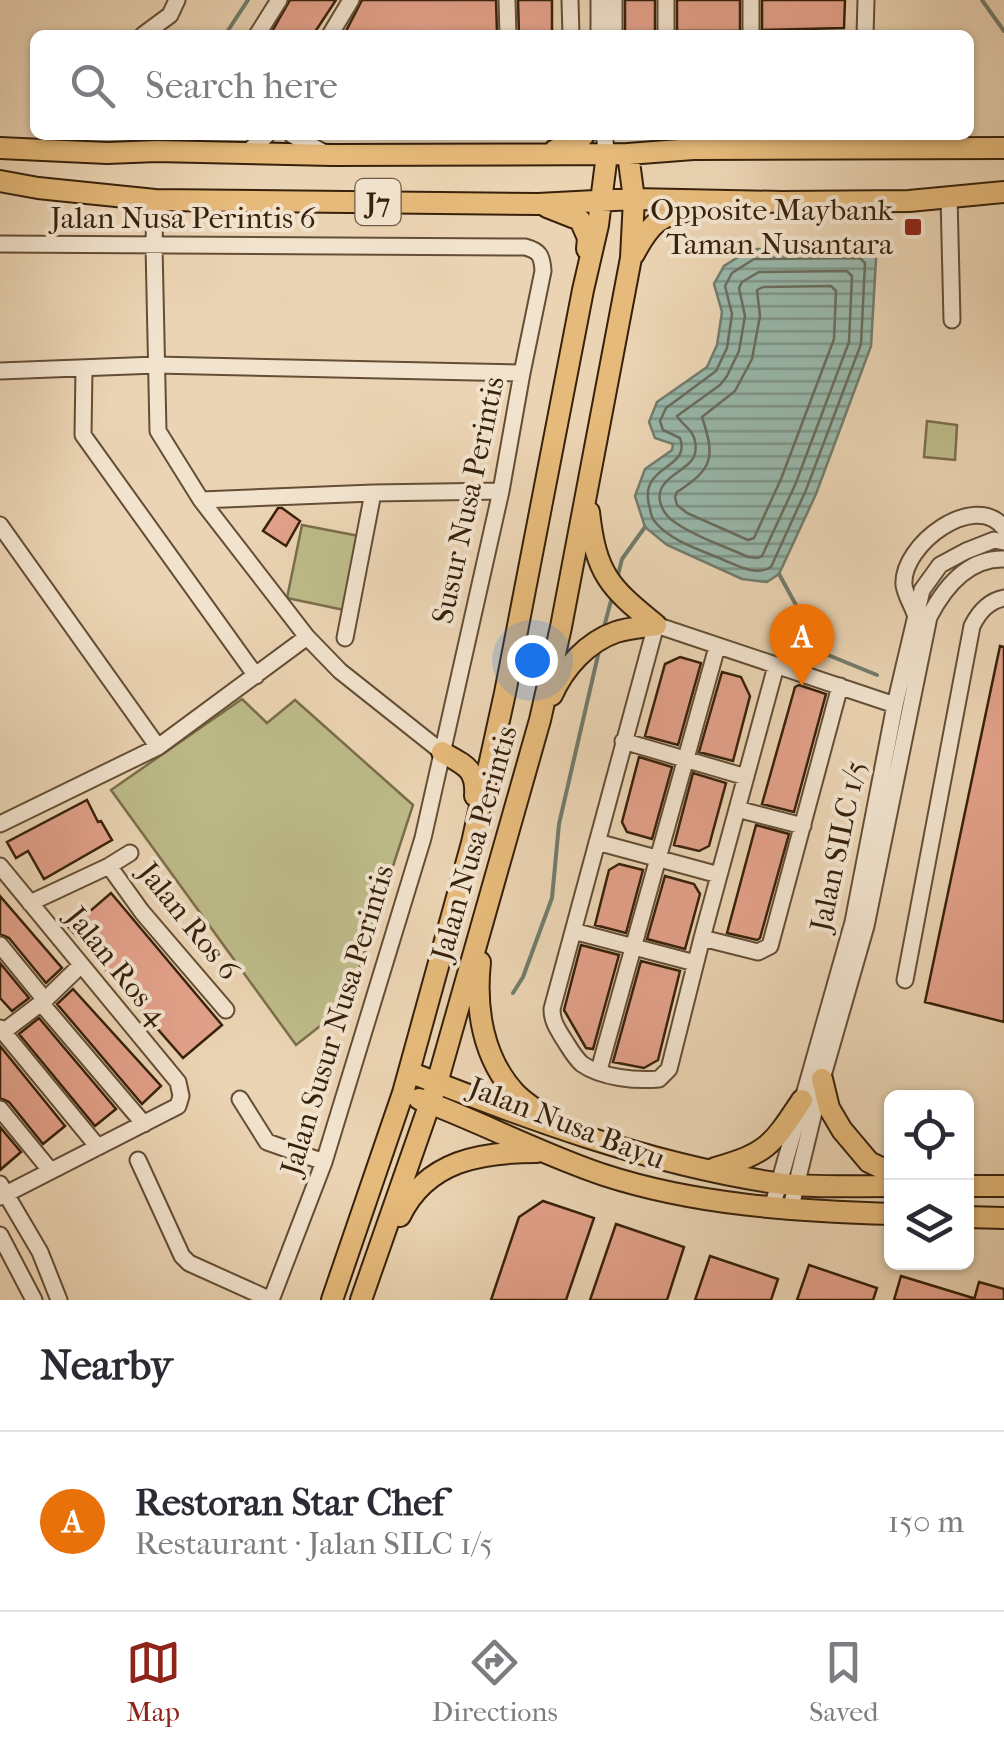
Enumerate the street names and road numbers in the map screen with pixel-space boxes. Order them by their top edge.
road number: J7 [356,179,400,225]
street label: Jalan Nusa Perintis 6 [48,201,317,236]
street label: Susur Nusa Perintis [425,373,512,627]
street label: Jalan Nusa Perintis [424,722,525,967]
street label: Jalan SILC 1/5 [803,758,874,937]
street label: Jalan Ros 6 [129,854,247,988]
street label: Jalan Susur Nusa Perintis [273,861,401,1181]
street label: Jalan Ros 4 [57,898,176,1034]
street label: Jalan Nusa Bayu [462,1069,670,1177]

